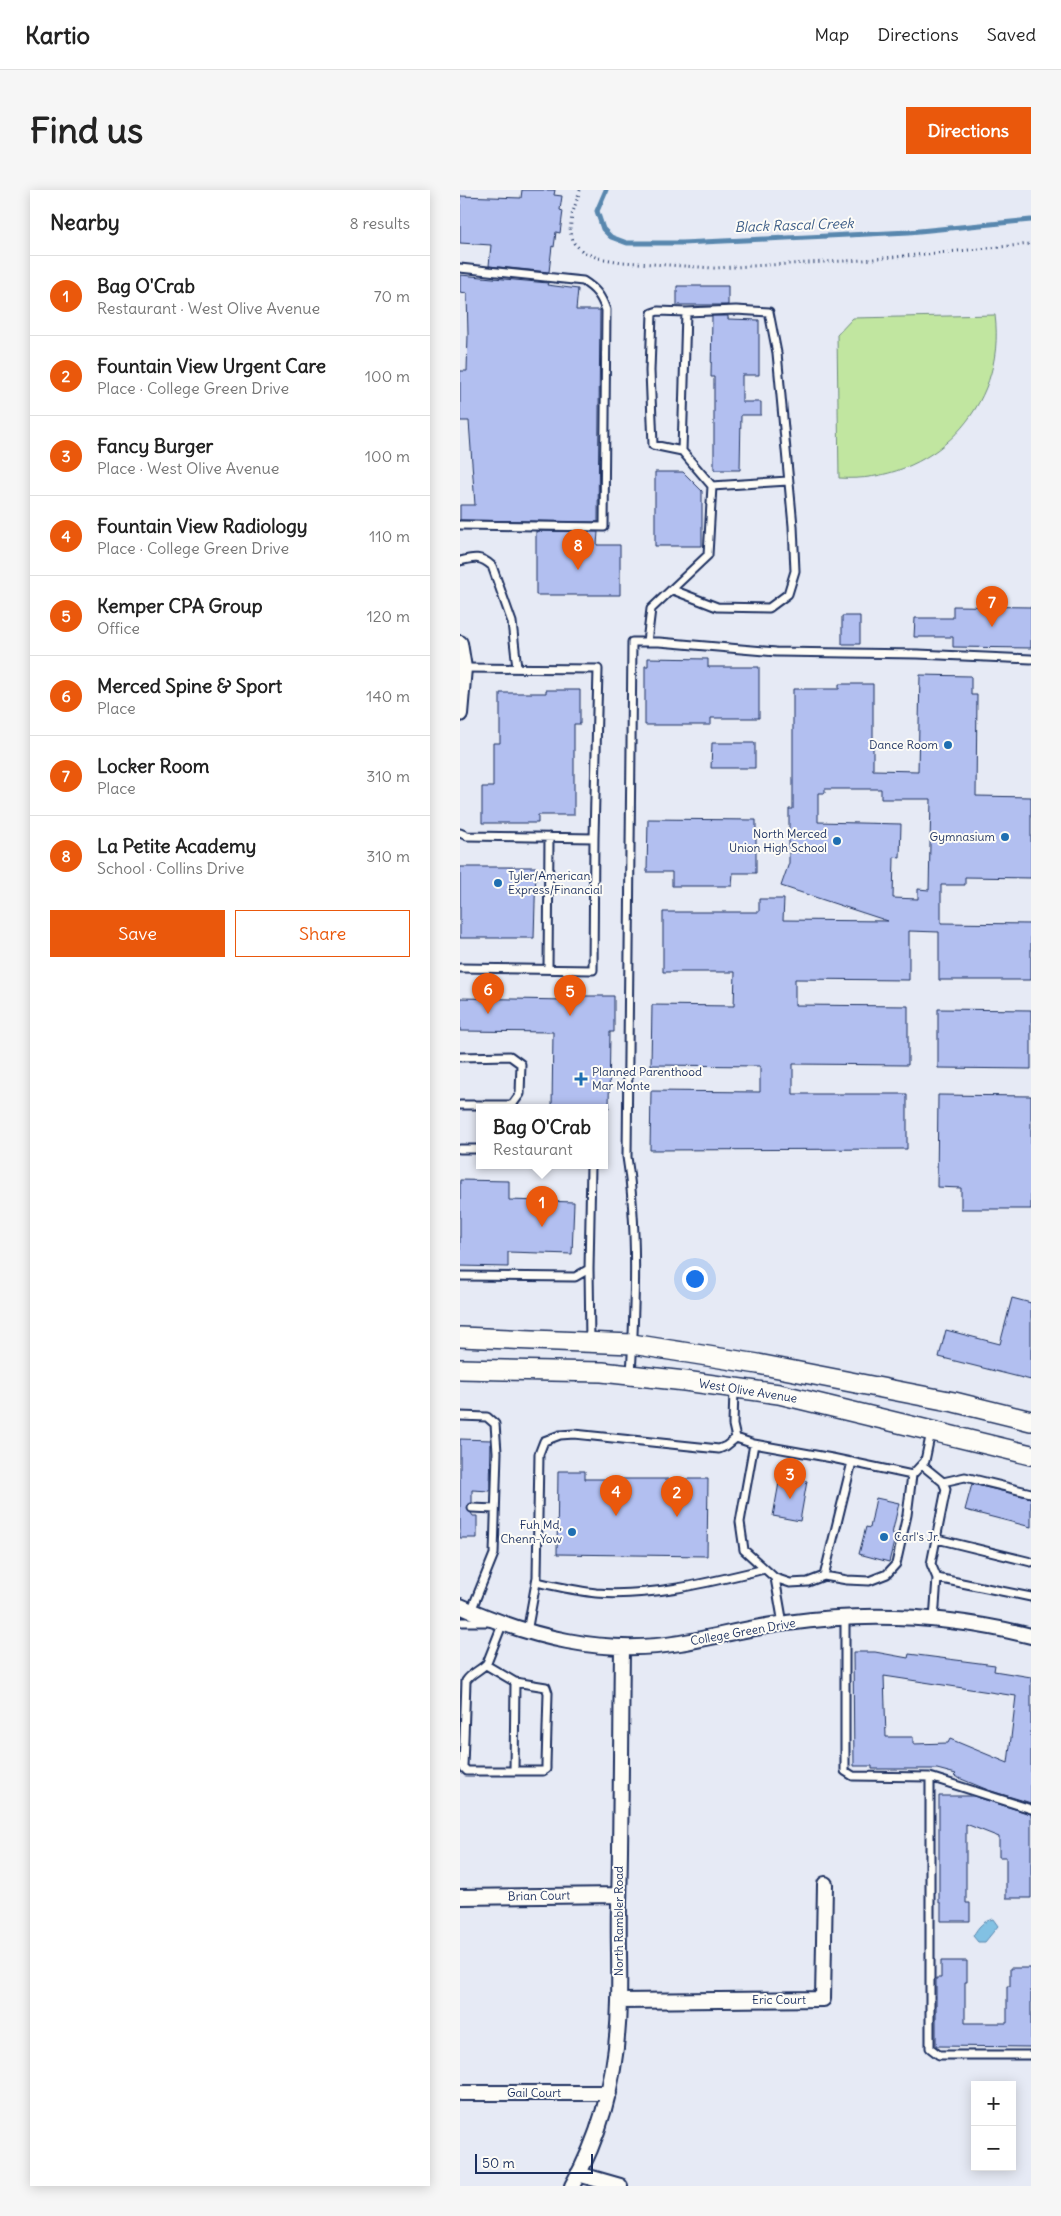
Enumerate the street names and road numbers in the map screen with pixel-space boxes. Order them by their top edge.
street label: West Olive Avenue [698,1375,798,1406]
street label: College Green Drive [689,1615,797,1648]
street label: North Rambler Road [611,1866,626,1976]
street label: Brian Court [508,1887,570,1904]
street label: Eric Court [752,1992,806,2007]
street label: Gail Court [507,2085,561,2100]

